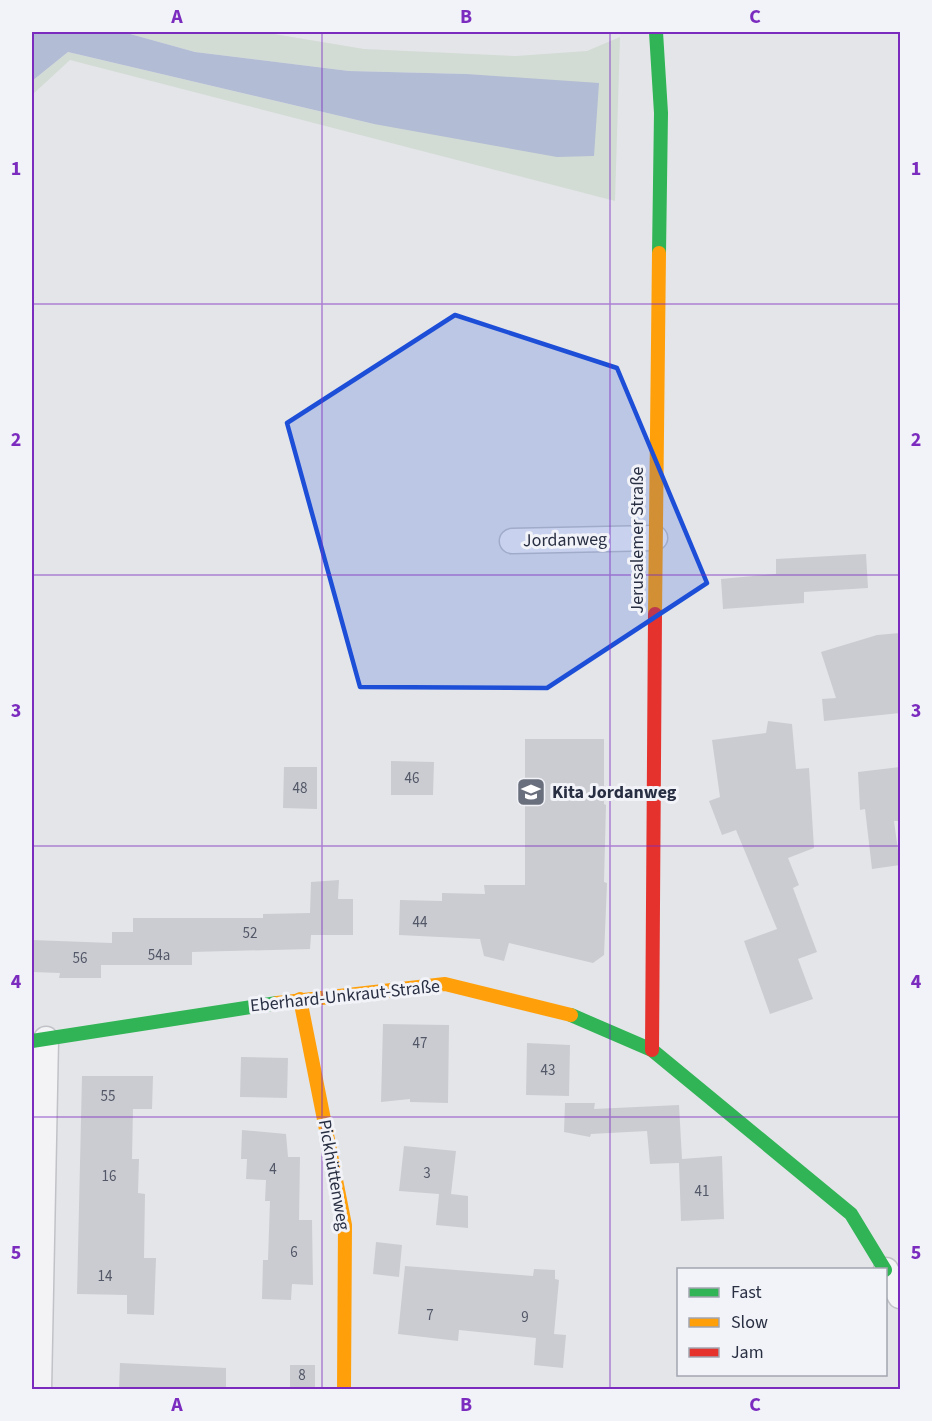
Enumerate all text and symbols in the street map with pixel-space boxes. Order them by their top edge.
text: A [170,3,183,31]
text: B [460,3,472,31]
text: C [749,3,761,31]
text: 1 [11,155,21,183]
text: 1 [911,155,921,183]
text: 2 [11,426,21,454]
text: 2 [911,426,921,454]
street label: Jerusalemer Straße [625,466,650,613]
street label: Jordanweg [523,527,607,553]
text: 3 [11,697,21,725]
text: 3 [911,697,921,725]
house number: 46 [405,768,419,789]
school or university icon: Kita Jordanweg [515,776,547,808]
house number: 48 [293,778,307,799]
place label: Kita Jordanweg [552,780,677,805]
house number: 44 [413,912,428,933]
house number: 52 [243,923,257,944]
house number: 54a [148,945,170,966]
house number: 56 [73,948,87,969]
text: 4 [11,968,22,996]
text: 4 [911,968,922,996]
street label: Eberhard-Unkraut-Straße [249,974,441,1018]
house number: 47 [413,1033,427,1054]
house number: 43 [541,1060,555,1081]
house number: 55 [101,1086,115,1107]
street label: Pickhüttenweg [312,1118,356,1232]
house number: 4 [269,1159,277,1180]
house number: 3 [423,1163,431,1184]
house number: 16 [102,1166,116,1187]
house number: 41 [695,1181,709,1202]
text: 5 [11,1239,21,1267]
text: 5 [911,1239,921,1267]
house number: 6 [290,1242,298,1263]
house number: 14 [98,1266,113,1287]
legend [677,1268,887,1376]
text: Fast [731,1280,762,1305]
house number: 7 [426,1305,434,1326]
house number: 9 [521,1307,529,1328]
text: Slow [731,1310,768,1335]
text: Jam [731,1340,764,1365]
house number: 8 [298,1365,306,1386]
text: A [170,1391,183,1419]
text: B [460,1391,472,1419]
text: C [749,1391,761,1419]

